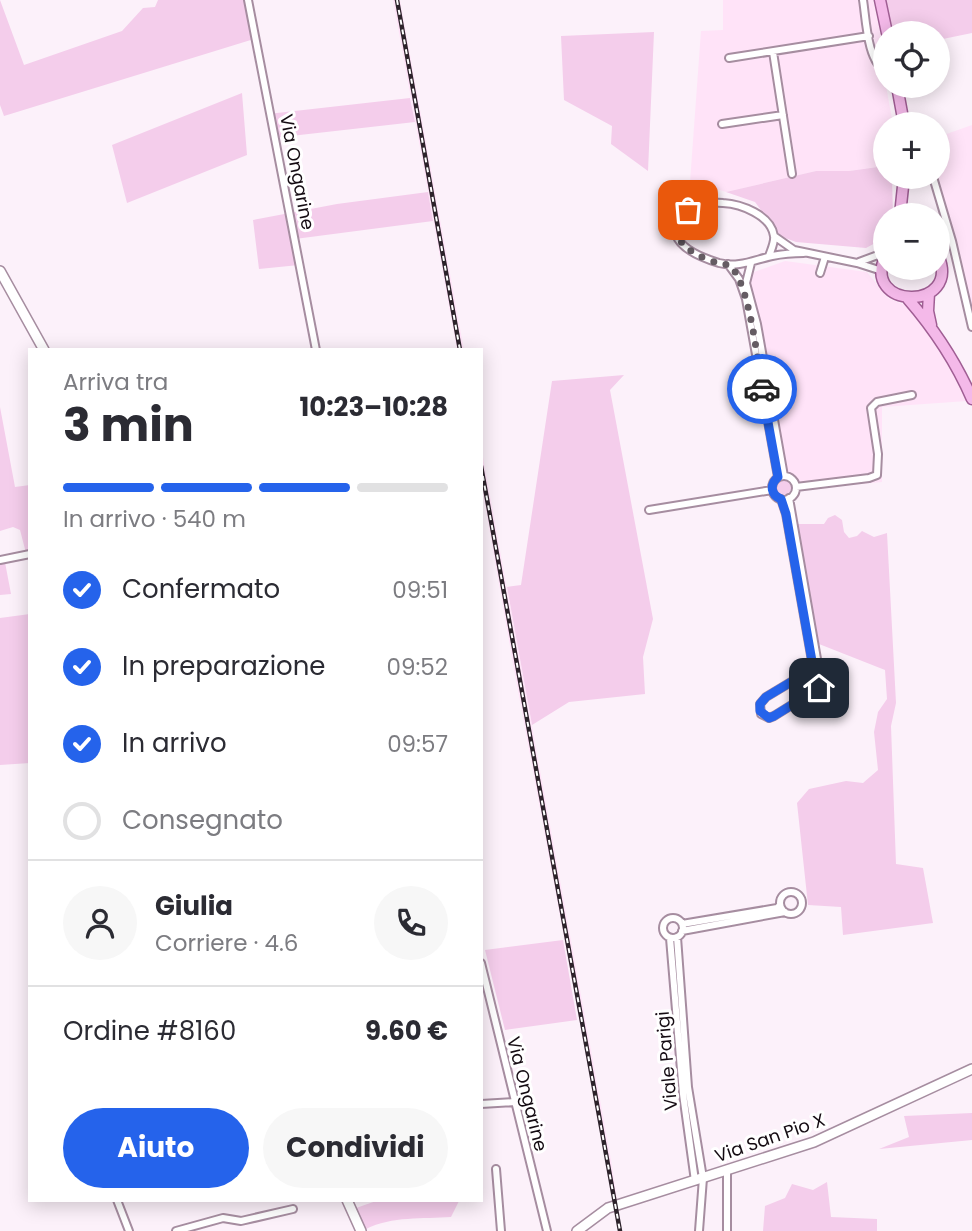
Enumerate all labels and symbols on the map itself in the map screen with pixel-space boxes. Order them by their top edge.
street label: Via Ongarine [274,112,321,232]
pin [658,180,718,240]
courier [727,354,797,424]
pin [789,658,849,718]
street label: Viale Parigi [650,1010,683,1112]
street label: Via Ongarine [501,1034,554,1154]
street label: Via San Pio X [711,1107,828,1168]

